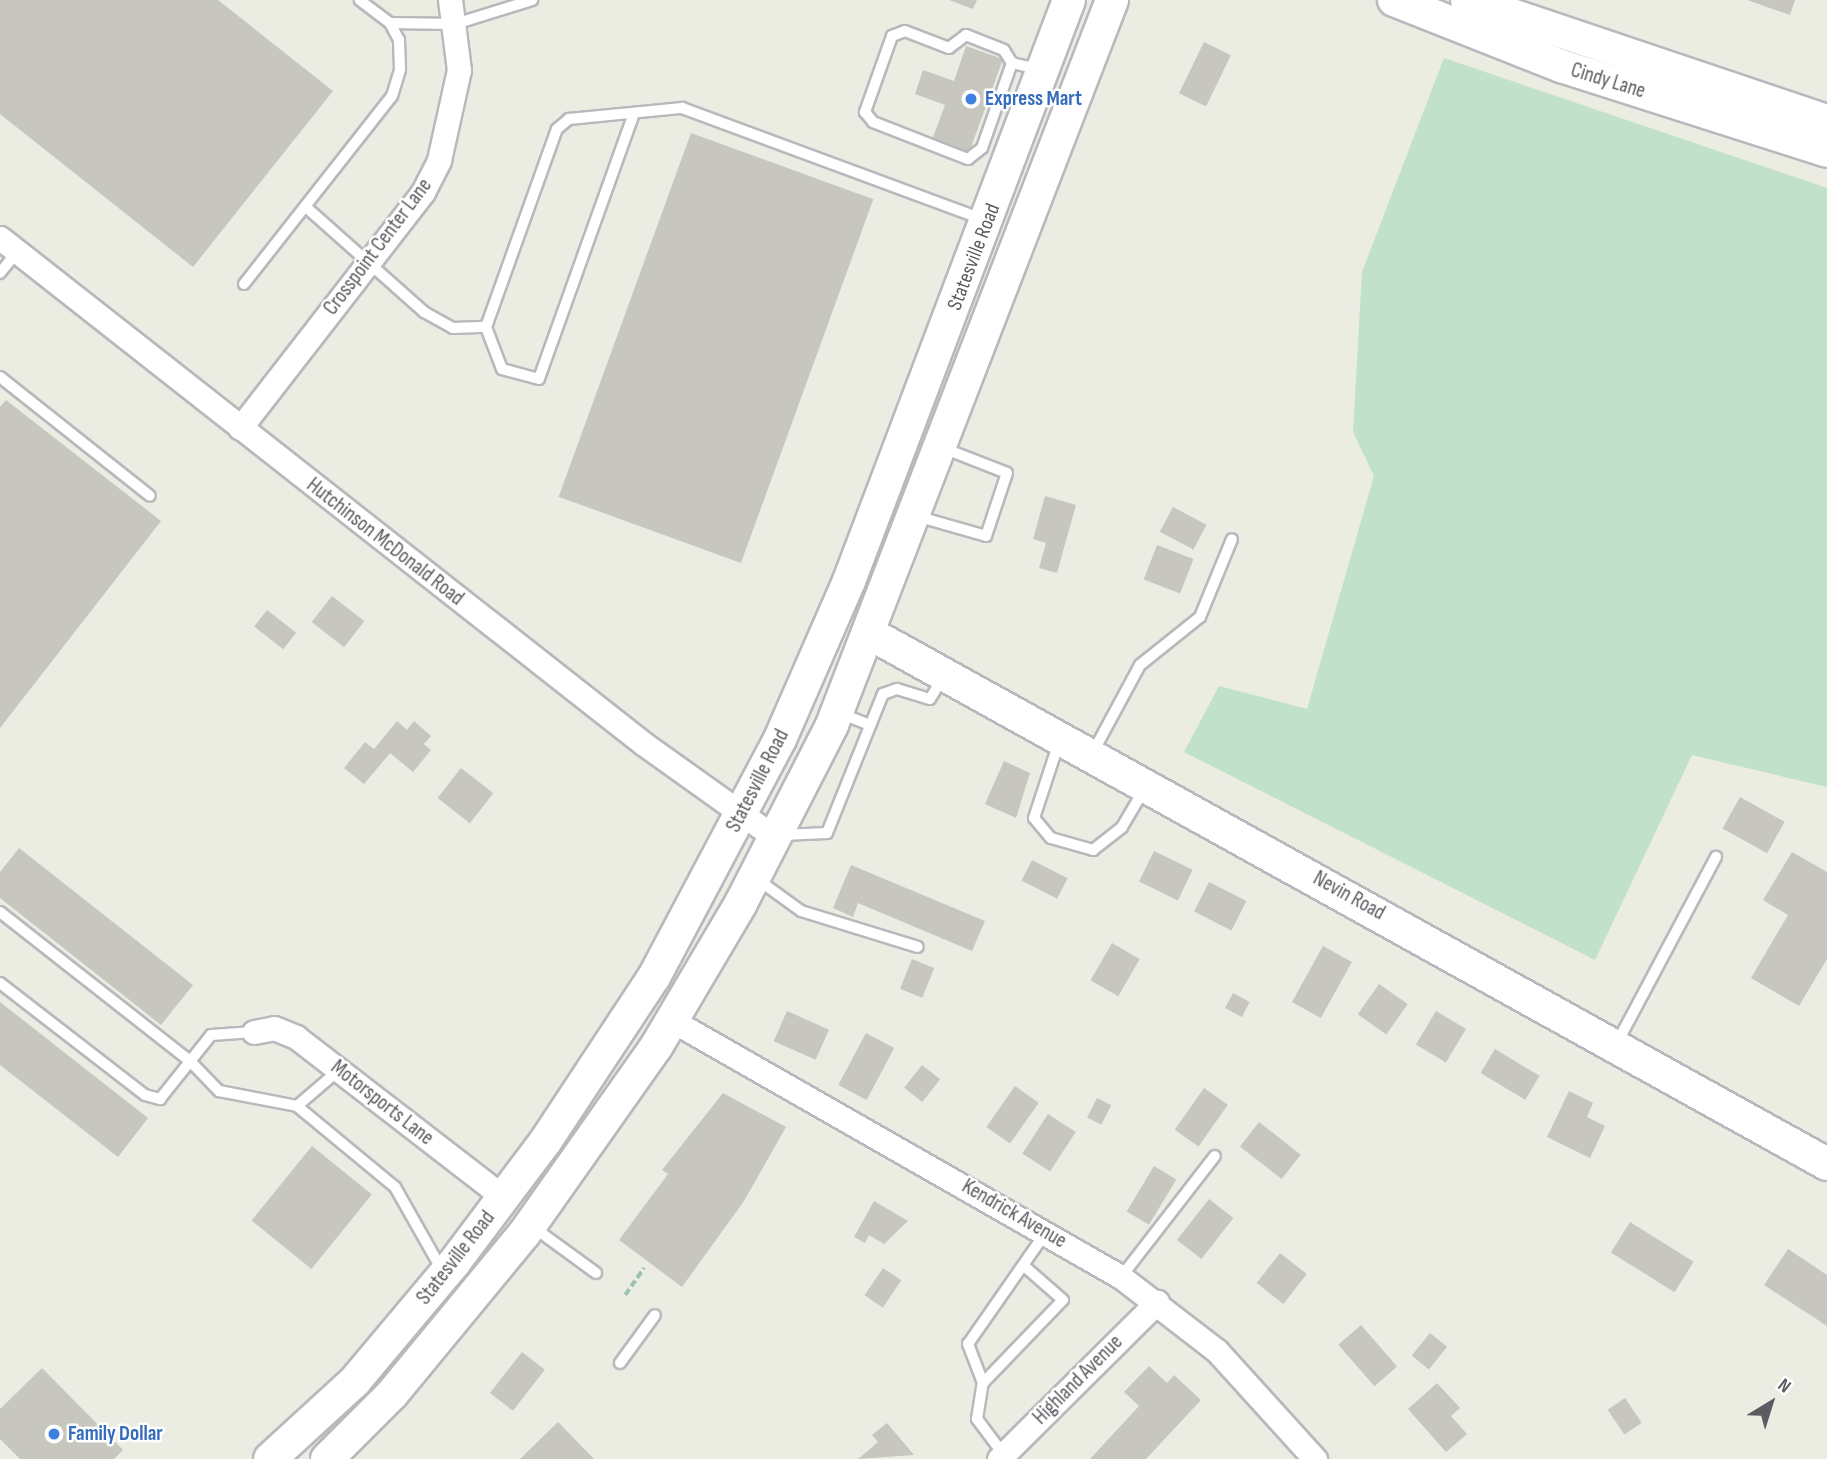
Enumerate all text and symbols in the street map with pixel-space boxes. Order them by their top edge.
street label: Cindy Lane [1568,58,1648,104]
place label: Express Mart [985,86,1082,112]
marker: Express Mart [963,91,979,107]
street label: Crosspoint Center Lane [318,174,438,320]
street label: Statesville Road [942,200,1006,314]
street label: Hutchinson McDonald Road [301,473,469,611]
street label: Statesville Road [721,725,795,837]
street label: Nevin Road [1309,866,1389,926]
street label: Motorsports Lane [326,1055,438,1151]
street label: Kendrick Avenue [957,1174,1071,1254]
street label: Statesville Road [412,1206,500,1310]
street label: Highland Avenue [1028,1330,1128,1430]
north arrow [1736,1368,1806,1438]
text: N [1773,1374,1795,1398]
place label: Family Dollar [68,1421,163,1447]
marker: Family Dollar [46,1426,62,1442]

